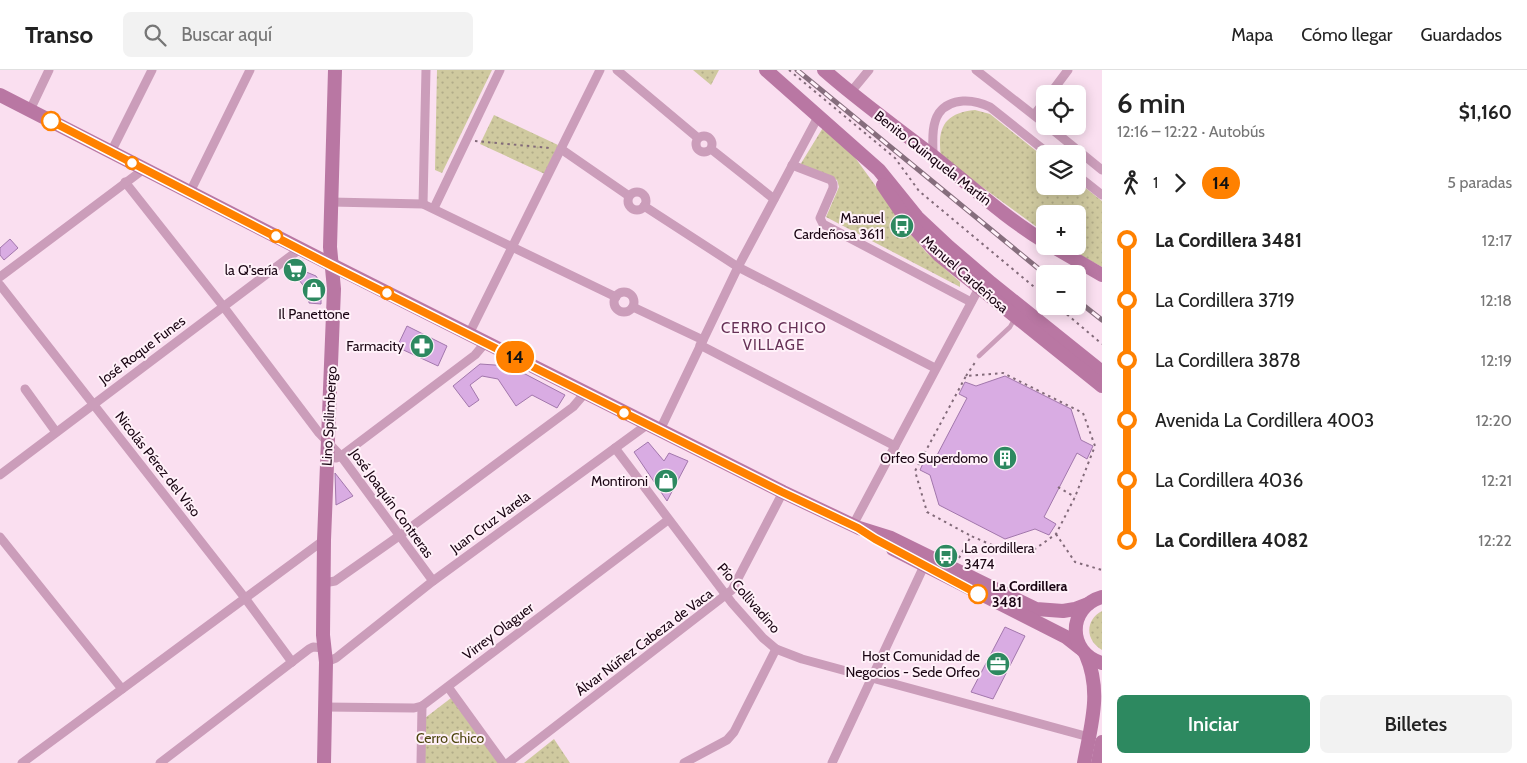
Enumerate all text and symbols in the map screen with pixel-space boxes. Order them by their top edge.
search box [123,12,473,57]
text: Transo [25,20,93,49]
icon: search [141,21,169,49]
text: Buscar aquí [181,23,272,46]
text: Mapa [1231,24,1273,46]
text: Cómo llegar [1301,24,1393,46]
text: Guardados [1421,24,1502,46]
map controls [1036,85,1086,315]
button: locate [1036,85,1086,135]
text: 6 min [1117,86,1185,120]
text: $1,160 [1459,101,1512,124]
street label: Benito Quinquela Martín [871,107,995,210]
unlabelled marker [41,111,61,131]
text: 12:16 – 12:22 · Autobús [1117,122,1265,141]
button: layers [1036,145,1086,195]
unlabelled marker [125,156,139,170]
icon: walk [1117,169,1145,197]
icon: forward [1166,169,1194,197]
text: 14 [1212,172,1230,194]
text: 1 [1153,173,1158,192]
text: 5 paradas [1447,173,1512,192]
button: + [1036,205,1086,255]
place label: Manuel Cardeñosa 3611 [794,209,885,243]
bus stop icon: Manuel Cardeñosa 3611 [889,213,915,239]
unlabelled marker [269,229,283,243]
text: La Cordillera 3481 [1155,229,1302,252]
street label: Manuel Cardeñosa [918,231,1012,317]
text: 12:17 [1482,231,1512,250]
supermarket icon: la Q'sería [282,257,308,283]
place label: la Q'sería [225,261,278,279]
button: − [1036,265,1086,315]
shop icon: Il Panettone [301,277,327,303]
unlabelled marker [380,286,394,300]
text: La Cordillera 3719 [1155,289,1295,312]
text: 12:18 [1480,291,1512,310]
place label: Il Panettone [278,305,350,323]
street label: José Roque Funes [94,312,189,389]
district label: CERRO CHICO VILLAGE [721,319,827,354]
pharmacy icon: Farmacity [409,333,435,359]
place label: Farmacity [346,337,404,355]
line badge: 14 [492,341,538,373]
text: 14 [506,346,524,368]
text: La Cordillera 3878 [1155,349,1301,372]
text: 12:19 [1481,351,1512,370]
street label: Lino Spilimbergo [317,365,341,466]
unlabelled marker [617,406,631,420]
street label: Nicolás Pérez del Viso [111,408,205,521]
text: Avenida La Cordillera 4003 [1155,409,1374,432]
text: 12:20 [1476,411,1512,430]
street label: José Joaquín Contreras [346,444,438,561]
building icon: Orfeo Superdomo [992,445,1018,471]
place label: Orfeo Superdomo [880,449,988,467]
shop icon: Montironi [653,468,679,494]
text: La Cordillera 4036 [1155,469,1303,492]
text: 12:21 [1481,471,1512,490]
place label: Montironi [591,472,648,490]
street label: Juan Cruz Varela [446,487,534,558]
text: La Cordillera 4082 [1155,529,1308,552]
text: 12:22 [1478,531,1512,550]
place label: La cordillera 3474 [964,539,1035,573]
bus stop icon: La cordillera 3474 [933,543,959,569]
street label: Pío Collivadino [714,559,785,637]
place label: La Cordillera 3481 [992,577,1067,611]
street label: Álvar Núñez Cabeza de Vaca [572,584,716,700]
marker: La Cordillera 3481 [968,584,988,604]
street label: Virrey Olaguer [459,598,538,664]
place label: Host Comunidad de Negocios - Sede Orfeo [846,647,980,681]
office icon: Host Comunidad de Negocios - Sede Orfeo [985,651,1011,677]
button: Iniciar [1117,695,1310,753]
button: Billetes [1320,695,1512,753]
park label: Cerro Chico [416,729,484,747]

